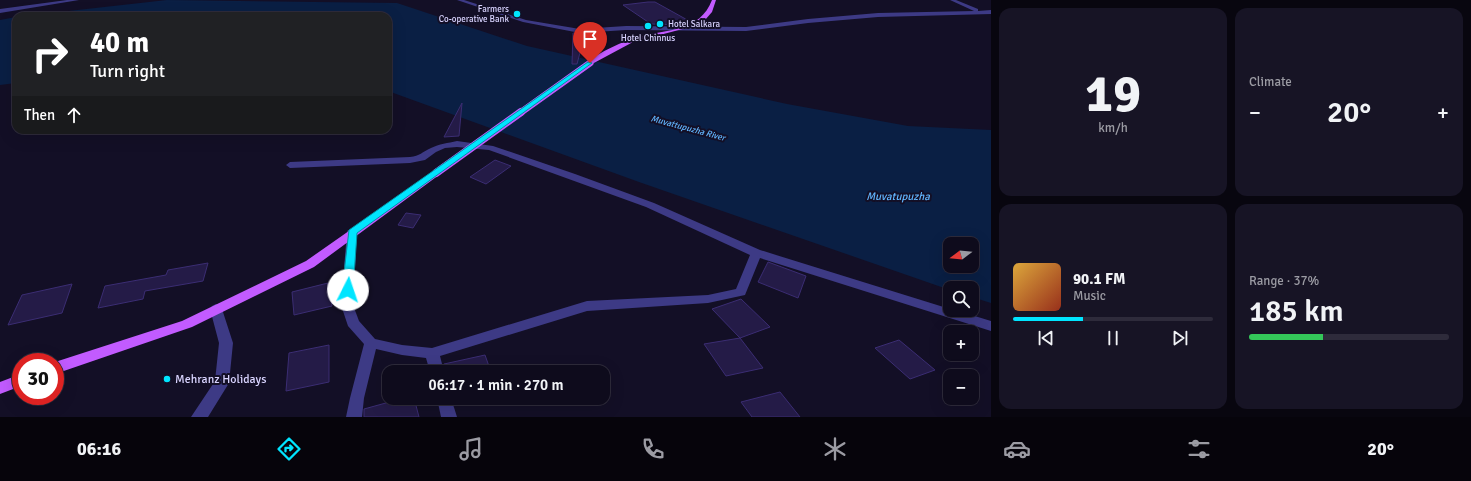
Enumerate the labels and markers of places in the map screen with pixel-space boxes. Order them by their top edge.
place label: Farmers Co-operative Bank [439,4,509,25]
marker: Farmers Co-operative Bank [512,9,522,19]
marker: Hotel Salkara [655,19,665,29]
place label: Hotel Salkara [668,19,720,30]
marker: Hotel Chinnus [643,21,653,31]
pin [573,22,607,63]
place label: Hotel Chinnus [621,33,675,44]
place label: Mehranz Holidays [175,372,266,387]
marker: Mehranz Holidays [162,374,172,384]

